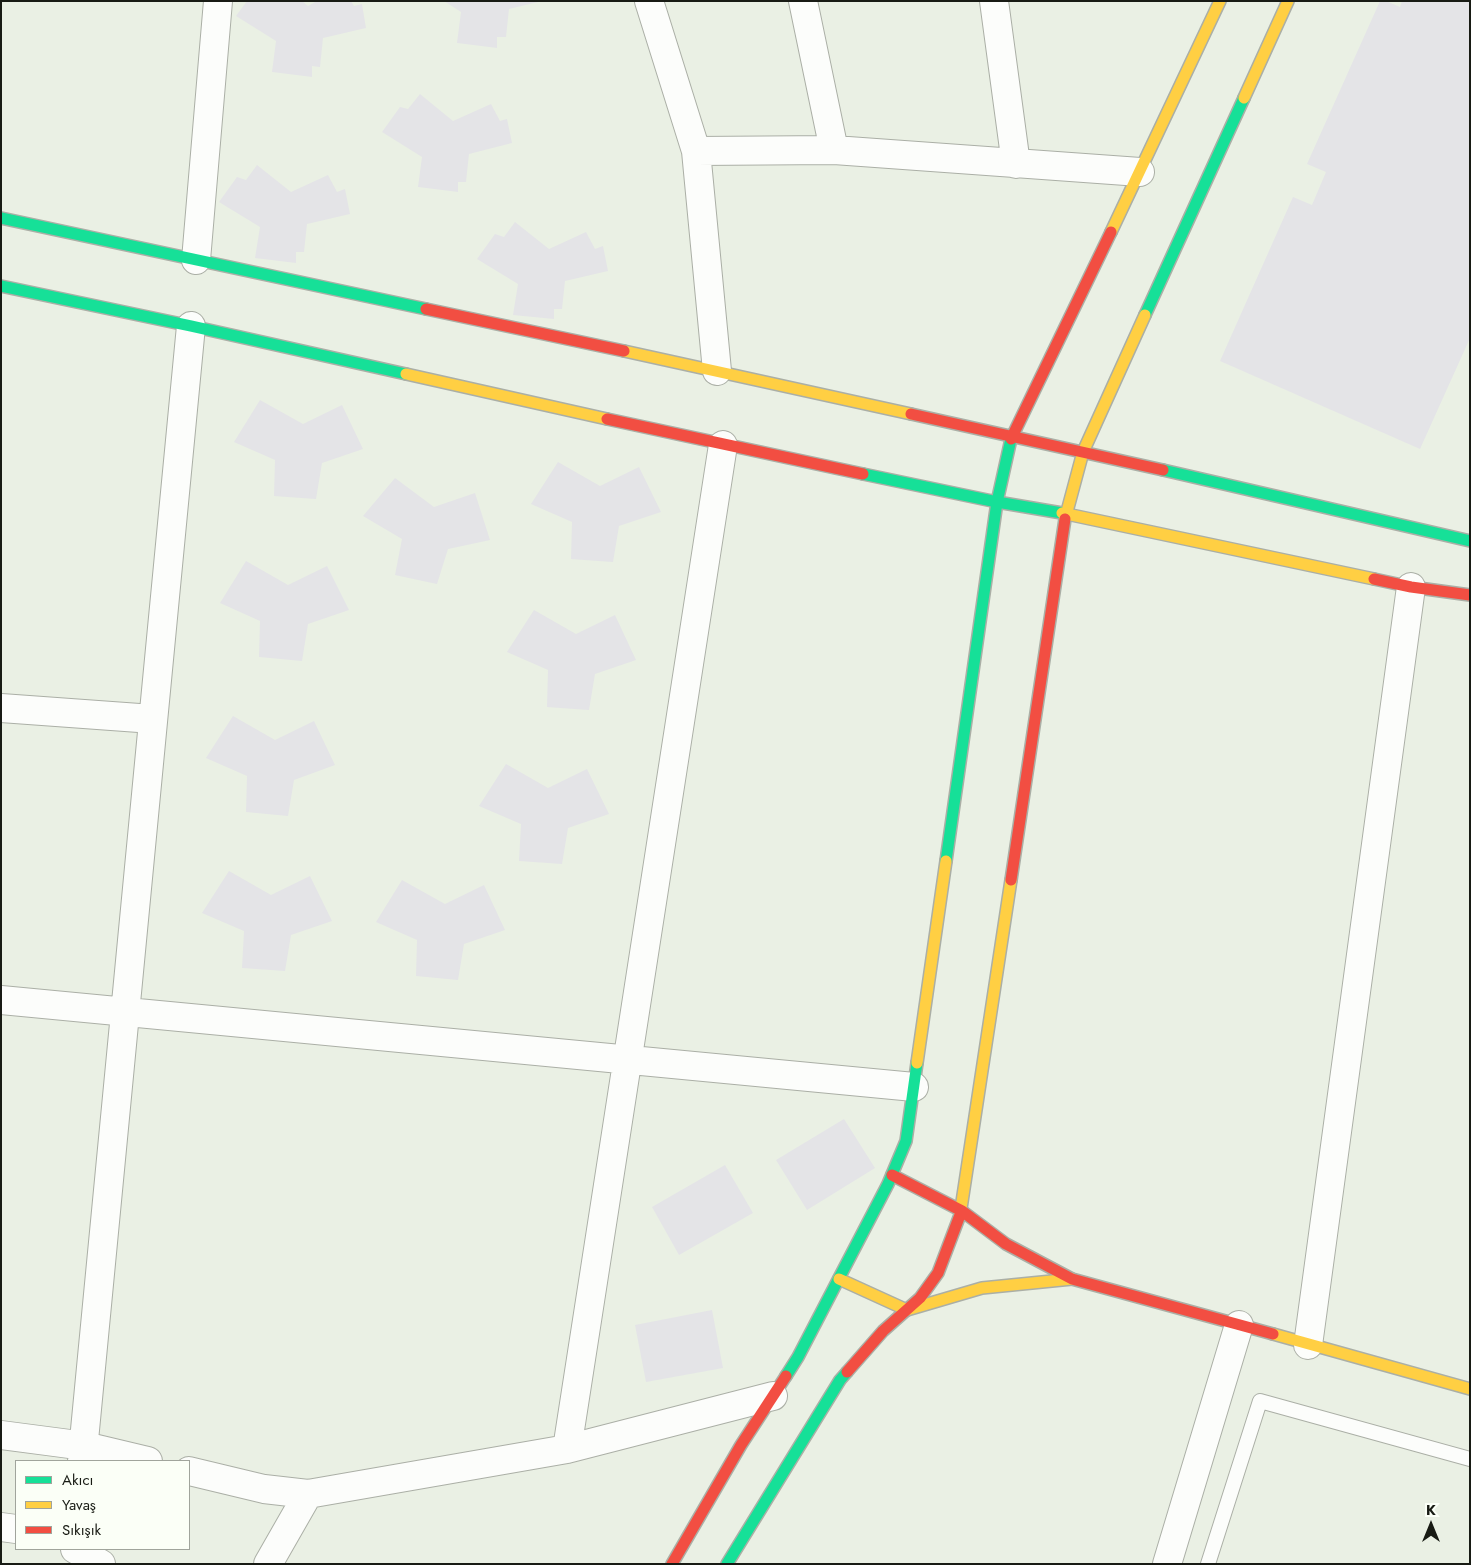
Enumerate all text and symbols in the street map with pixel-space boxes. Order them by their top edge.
legend [15,1460,190,1550]
text: Akıcı [62,1469,93,1491]
text: Yavaş [62,1494,96,1516]
north arrow [1406,1500,1456,1550]
text: K [1426,1500,1436,1520]
text: Sıkışık [62,1519,101,1541]

